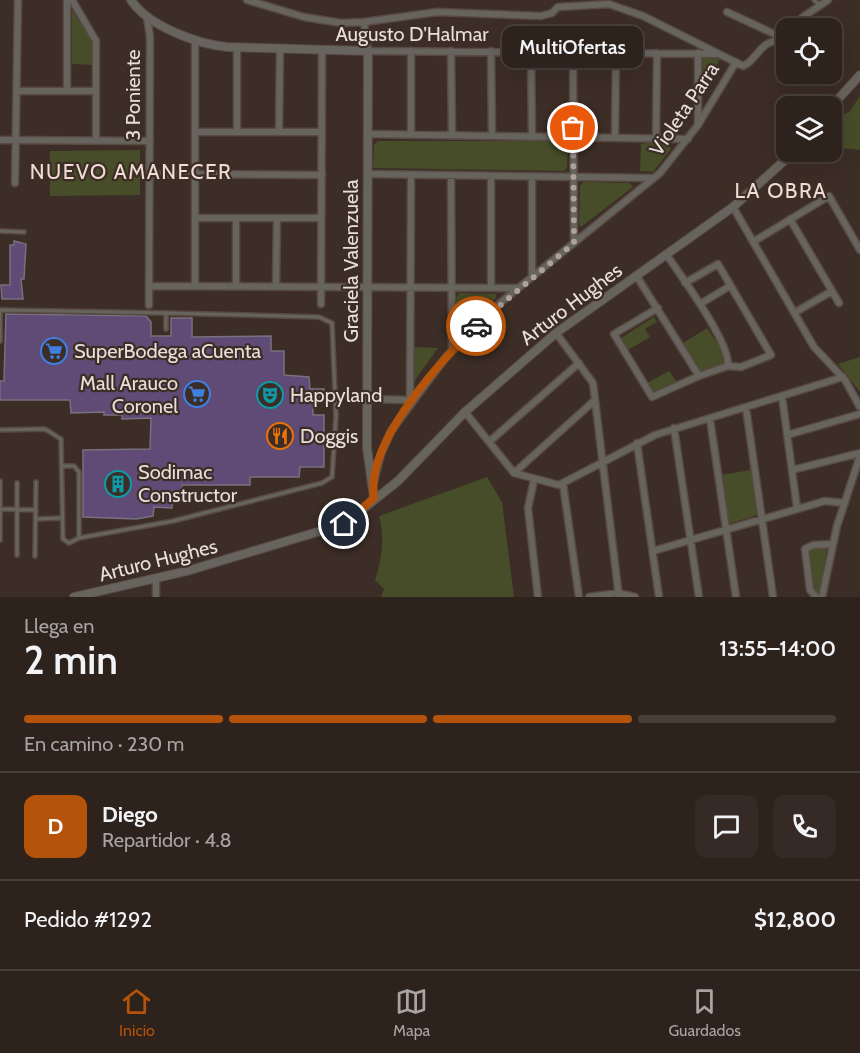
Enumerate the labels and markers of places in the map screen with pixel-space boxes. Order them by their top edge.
callout: MultiOfertas [502,26,644,68]
pin [547,102,598,153]
supermarket icon: SuperBodega aCuenta [39,336,69,366]
place label: SuperBodega aCuenta [74,339,262,363]
place label: Mall Arauco Coronel [80,371,178,418]
supermarket icon: Mall Arauco Coronel [182,379,212,409]
theatre icon: Happyland [255,380,285,410]
place label: Happyland [290,383,382,407]
restaurant icon: Doggis [265,421,295,451]
place label: Doggis [300,424,358,448]
place label: Sodimac Constructor [138,460,238,507]
building icon: Sodimac Constructor [103,469,133,499]
pin [318,498,369,549]

